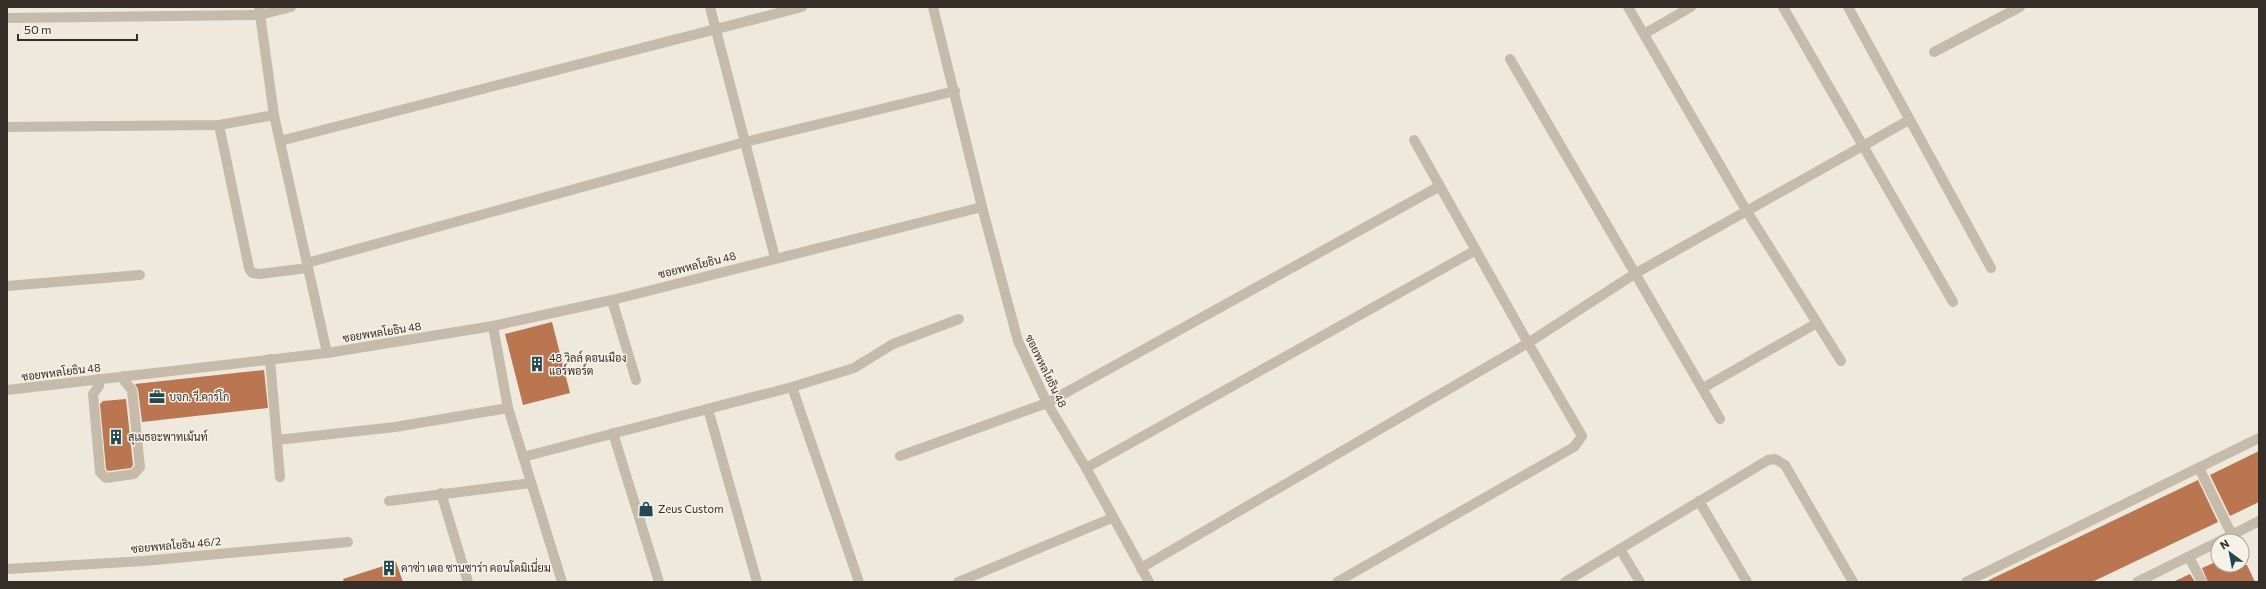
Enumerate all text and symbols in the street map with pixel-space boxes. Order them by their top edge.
scale bar [18,16,137,42]
text: 50 m [24,22,52,36]
street label: ซอยพหลโยธิน 48 [656,248,737,280]
street label: ซอยพหลโยธิน 48 [341,318,423,344]
street label: ซอยพหลโยธิน 48 [1023,332,1071,410]
place label: 48 วิลล์ ดอนเมือง แอร์พอร์ต [549,350,626,377]
building icon: 48 วิลล์ ดอนเมือง แอร์พอร์ต [528,355,546,373]
street label: ซอยพหลโยธิน 48 [21,359,102,383]
office icon: บจก. วี.คาร์โก [148,388,166,406]
place label: บจก. วี.คาร์โก [169,389,229,403]
building icon: สุเมธอะพาทเม้นท์ [107,428,125,446]
place label: สุเมธอะพาทเม้นท์ [128,429,208,446]
shop icon: Zeus Custom [637,500,655,518]
place label: Zeus Custom [658,502,724,515]
street label: ซอยพหลโยธิน 46/2 [130,533,222,555]
north arrow [2210,533,2250,573]
text: N [2217,536,2231,552]
place label: คาซ่า เดอ ซานซาร่า คอนโดมิเนี่ยม [401,557,551,574]
building icon: คาซ่า เดอ ซานซาร่า คอนโดมิเนี่ยม [380,559,398,577]

